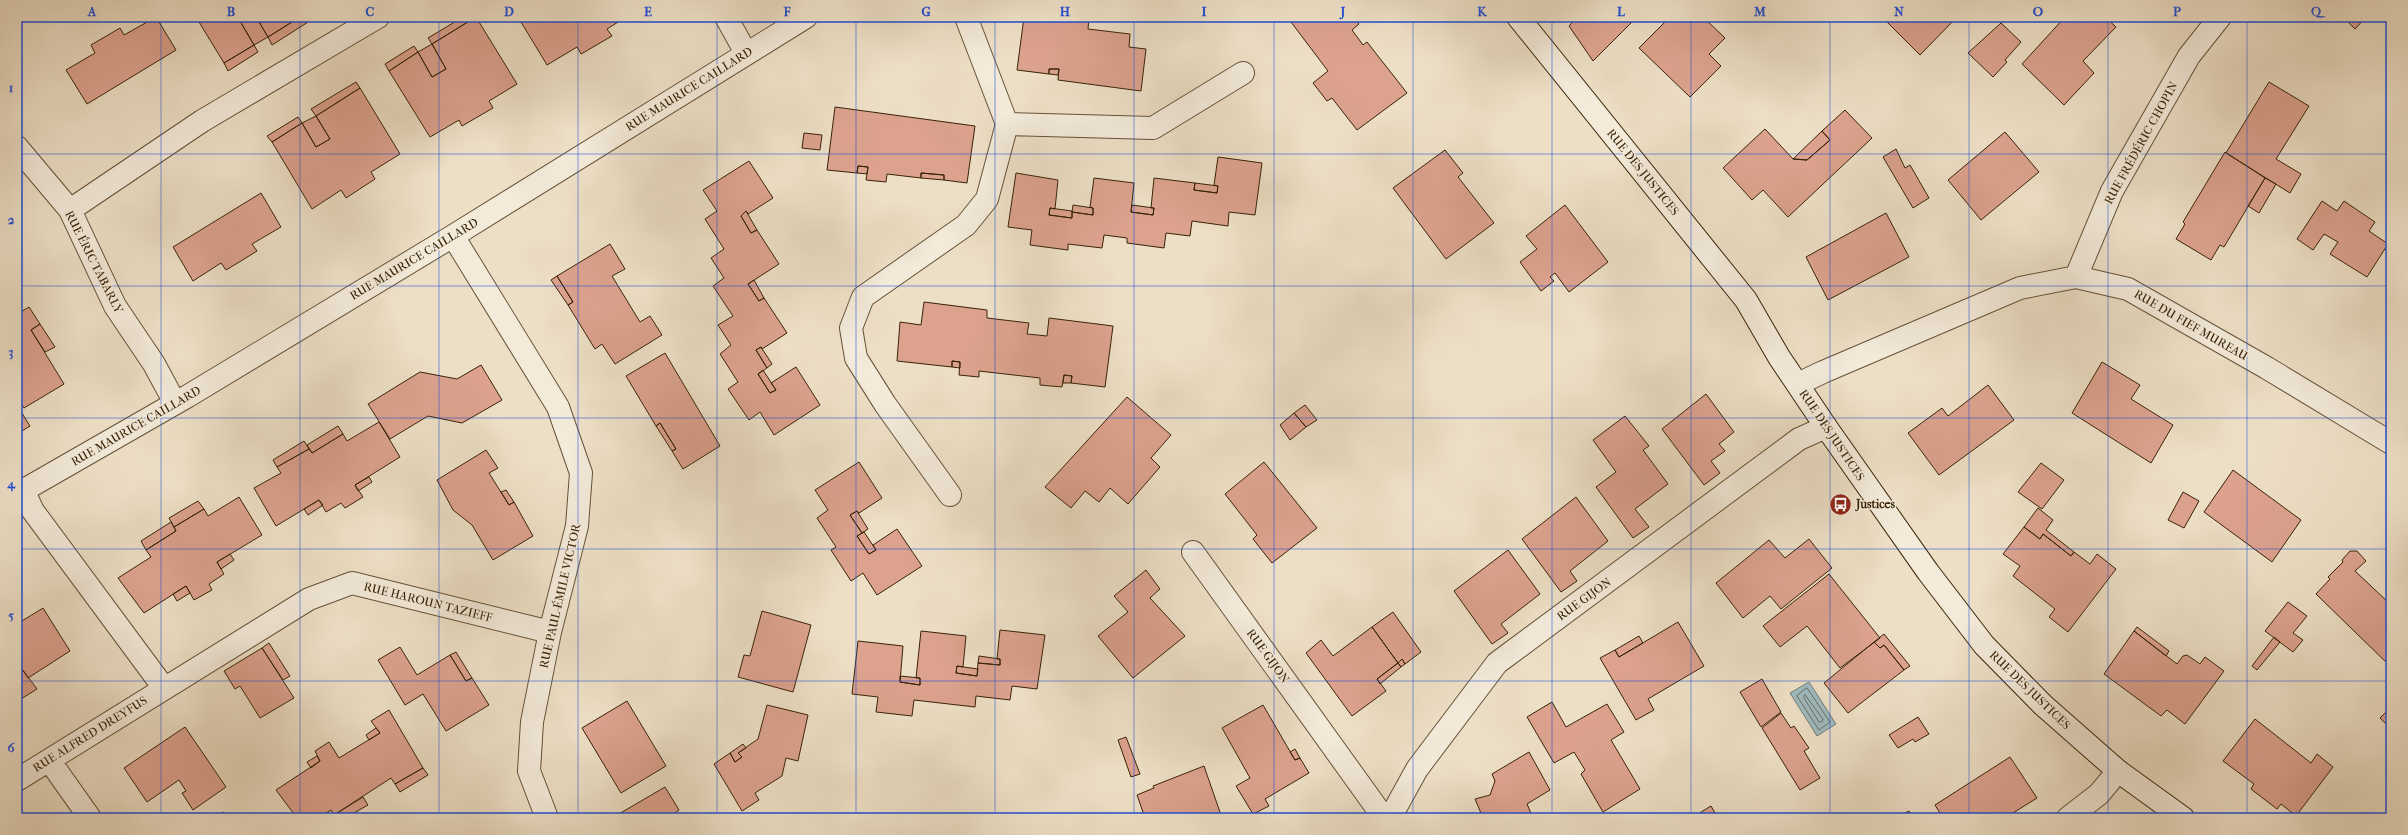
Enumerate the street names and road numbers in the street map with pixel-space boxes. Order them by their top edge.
street label: RUE MAURICE CAILLARD [623,44,755,134]
street label: RUE FRÉDÉRIC CHOPIN [2101,79,2181,207]
street label: RUE DES JUSTICES [1604,126,1682,218]
street label: RUE ÉRIC TABARLY [62,208,127,316]
street label: RUE MAURICE CAILLARD [347,215,481,303]
street label: RUE DU FIEF MUREAU [2132,287,2251,364]
street label: RUE MAURICE CAILLARD [69,383,203,469]
street label: RUE DES JUSTICES [1796,387,1868,483]
street label: RUE PAUL-ÉMILE VICTOR [536,521,584,670]
street label: RUE GIJON [1554,575,1614,623]
street label: RUE HAROUN TAZIEFF [362,579,494,625]
street label: RUE GIJON [1244,626,1292,686]
street label: RUE DES JUSTICES [1987,648,2073,732]
street label: RUE ALFRED DREYFUS [30,693,150,775]

